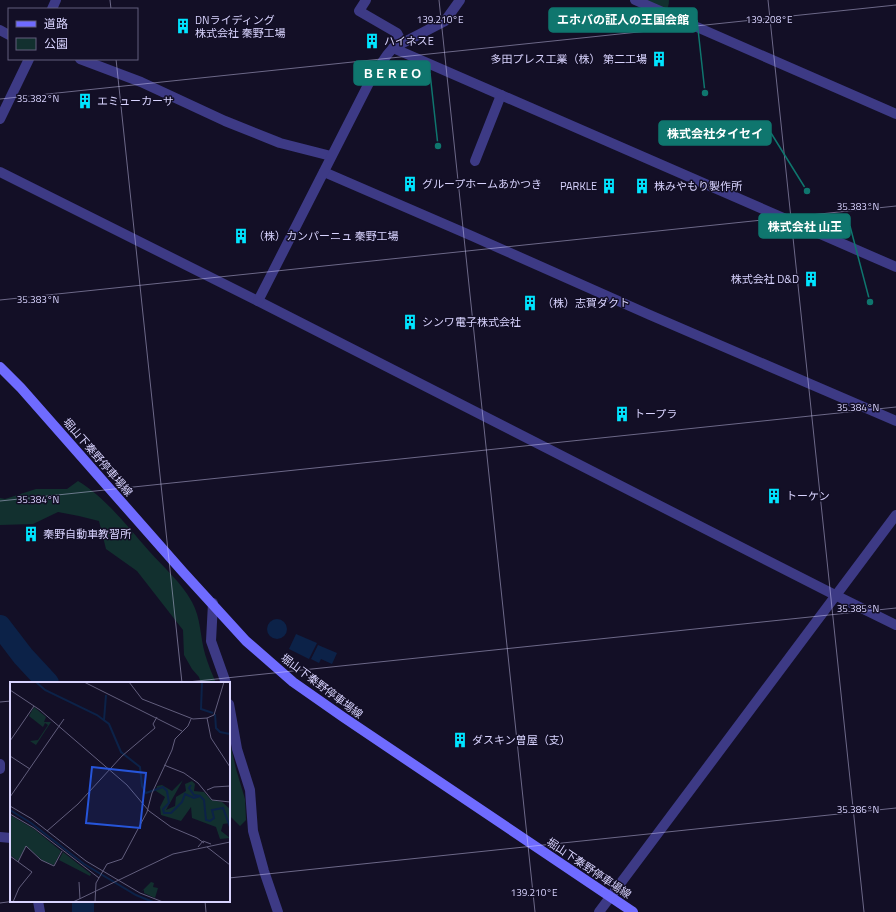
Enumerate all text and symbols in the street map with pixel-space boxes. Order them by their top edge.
legend [8,8,138,60]
callout: エホバの証人の王国会館 [549,8,697,32]
text: エホバの証人の王国会館 [557,10,689,29]
place label: DNライディング 株式会社 秦野工場 [195,12,285,41]
text: 139.210°E [417,12,464,27]
text: 139.208°E [746,12,793,27]
text: 道路 [44,14,68,33]
building icon: DNライディング 株式会社 秦野工場 [174,17,192,35]
building icon: ハイネスE [363,32,381,50]
place label: ハイネスE [384,33,434,49]
text: 公園 [44,34,68,53]
building icon: 多田プレス工業（株） 第二工場 [650,50,668,68]
place label: 多田プレス工業（株） 第二工場 [491,51,647,67]
callout: ＢＥＲＥＯ [354,61,430,85]
text: ＢＥＲＥＯ [362,64,422,83]
text: 35.382°N [17,91,59,106]
building icon: エミューカーサ [76,92,94,110]
place label: エミューカーサ [97,93,174,109]
callout: 株式会社タイセイ [659,121,771,145]
text: 株式会社タイセイ [667,124,763,143]
building icon: グループホームあかつき [401,175,419,193]
place label: グループホームあかつき [422,176,542,192]
building icon: PARKLE [600,177,618,195]
building icon: 株みやもり製作所 [633,177,651,195]
place label: PARKLE [560,178,597,194]
place label: 株みやもり製作所 [654,178,743,194]
text: 35.383°N [837,199,879,214]
callout: 株式会社 山王 [759,214,850,238]
text: 株式会社 山王 [768,217,842,236]
building icon: （株）カンパーニュ 秦野工場 [232,227,250,245]
place label: （株）カンパーニュ 秦野工場 [253,228,398,244]
building icon: 株式会社 D&D [802,270,820,288]
place label: 株式会社 D&D [731,271,799,287]
text: 35.383°N [17,292,59,307]
building icon: （株）志賀ダクト [521,294,539,312]
place label: （株）志賀ダクト [542,295,630,311]
building icon: シンワ電子株式会社 [401,313,419,331]
place label: シンワ電子株式会社 [422,314,521,330]
text: 35.384°N [837,400,879,415]
building icon: トープラ [613,405,631,423]
place label: トープラ [634,406,677,422]
street label: 堀山下秦野停車場線 [59,414,137,500]
building icon: トーケン [765,487,783,505]
place label: トーケン [786,488,830,504]
text: 35.384°N [17,492,59,507]
building icon: 秦野自動車教習所 [22,525,40,543]
place label: 秦野自動車教習所 [43,526,132,542]
text: 35.385°N [837,601,879,616]
street label: 堀山下秦野停車場線 [278,650,366,722]
inset map [10,682,230,902]
building icon: ダスキン曽屋（支） [451,731,469,749]
place label: ダスキン曽屋（支） [472,732,571,748]
text: 35.386°N [837,802,879,817]
street label: 堀山下秦野停車場線 [543,834,635,902]
text: 139.210°E [511,885,558,900]

